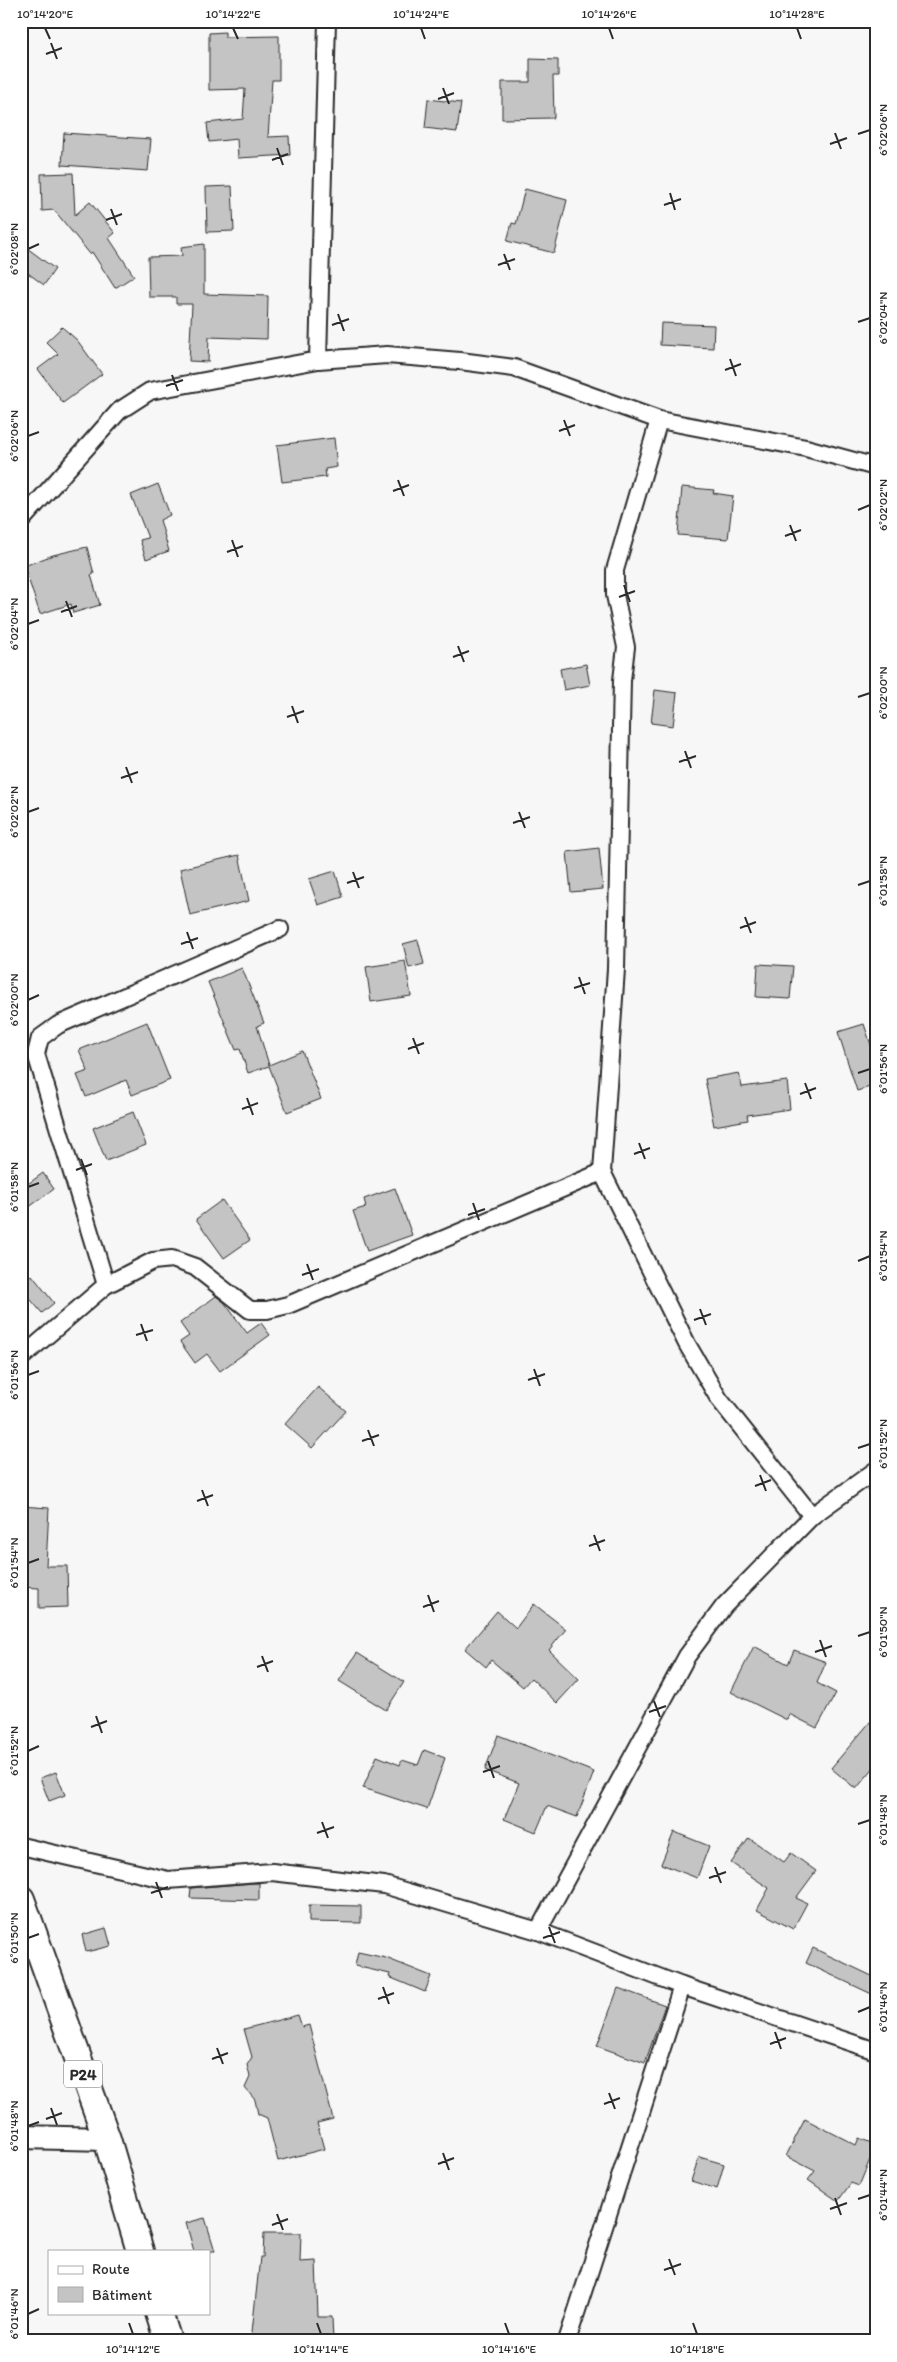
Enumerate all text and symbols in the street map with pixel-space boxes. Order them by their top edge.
text: 10°14'20"E [17,7,73,21]
text: 10°14'22"E [205,7,261,21]
text: 10°14'24"E [393,7,449,21]
text: 10°14'26"E [581,7,637,21]
text: 10°14'28"E [769,7,825,21]
text: 6°02'06"N [876,104,890,156]
text: 6°02'08"N [7,223,21,275]
text: 6°02'04"N [876,292,890,344]
text: 6°02'06"N [7,410,21,462]
text: 6°02'02"N [876,479,890,531]
text: 6°02'04"N [7,598,21,650]
text: 6°02'00"N [876,666,890,720]
text: 6°02'02"N [7,786,21,838]
text: 6°01'58"N [876,856,890,906]
text: 6°02'00"N [7,973,21,1027]
text: 6°01'56"N [876,1044,890,1094]
text: 6°01'58"N [7,1162,21,1212]
text: 6°01'54"N [876,1230,890,1282]
text: 6°01'56"N [7,1350,21,1400]
text: 6°01'52"N [876,1419,890,1469]
text: 6°01'54"N [7,1537,21,1589]
text: 6°01'50"N [876,1606,890,1658]
text: 6°01'52"N [7,1726,21,1776]
text: 6°01'48"N [876,1794,890,1846]
text: 6°01'50"N [7,1912,21,1964]
text: 6°01'46"N [876,1981,890,2033]
road number: P24 [64,2060,102,2088]
text: 6°01'48"N [7,2100,21,2152]
text: 6°01'44"N [876,2169,890,2221]
legend [48,2250,210,2314]
text: Route [92,2260,130,2278]
text: Bâtiment [92,2286,153,2304]
text: 6°01'46"N [7,2288,21,2340]
text: 10°14'12"E [106,2342,161,2356]
text: 10°14'14"E [293,2342,349,2356]
text: 10°14'16"E [482,2342,537,2356]
text: 10°14'18"E [670,2342,725,2356]

